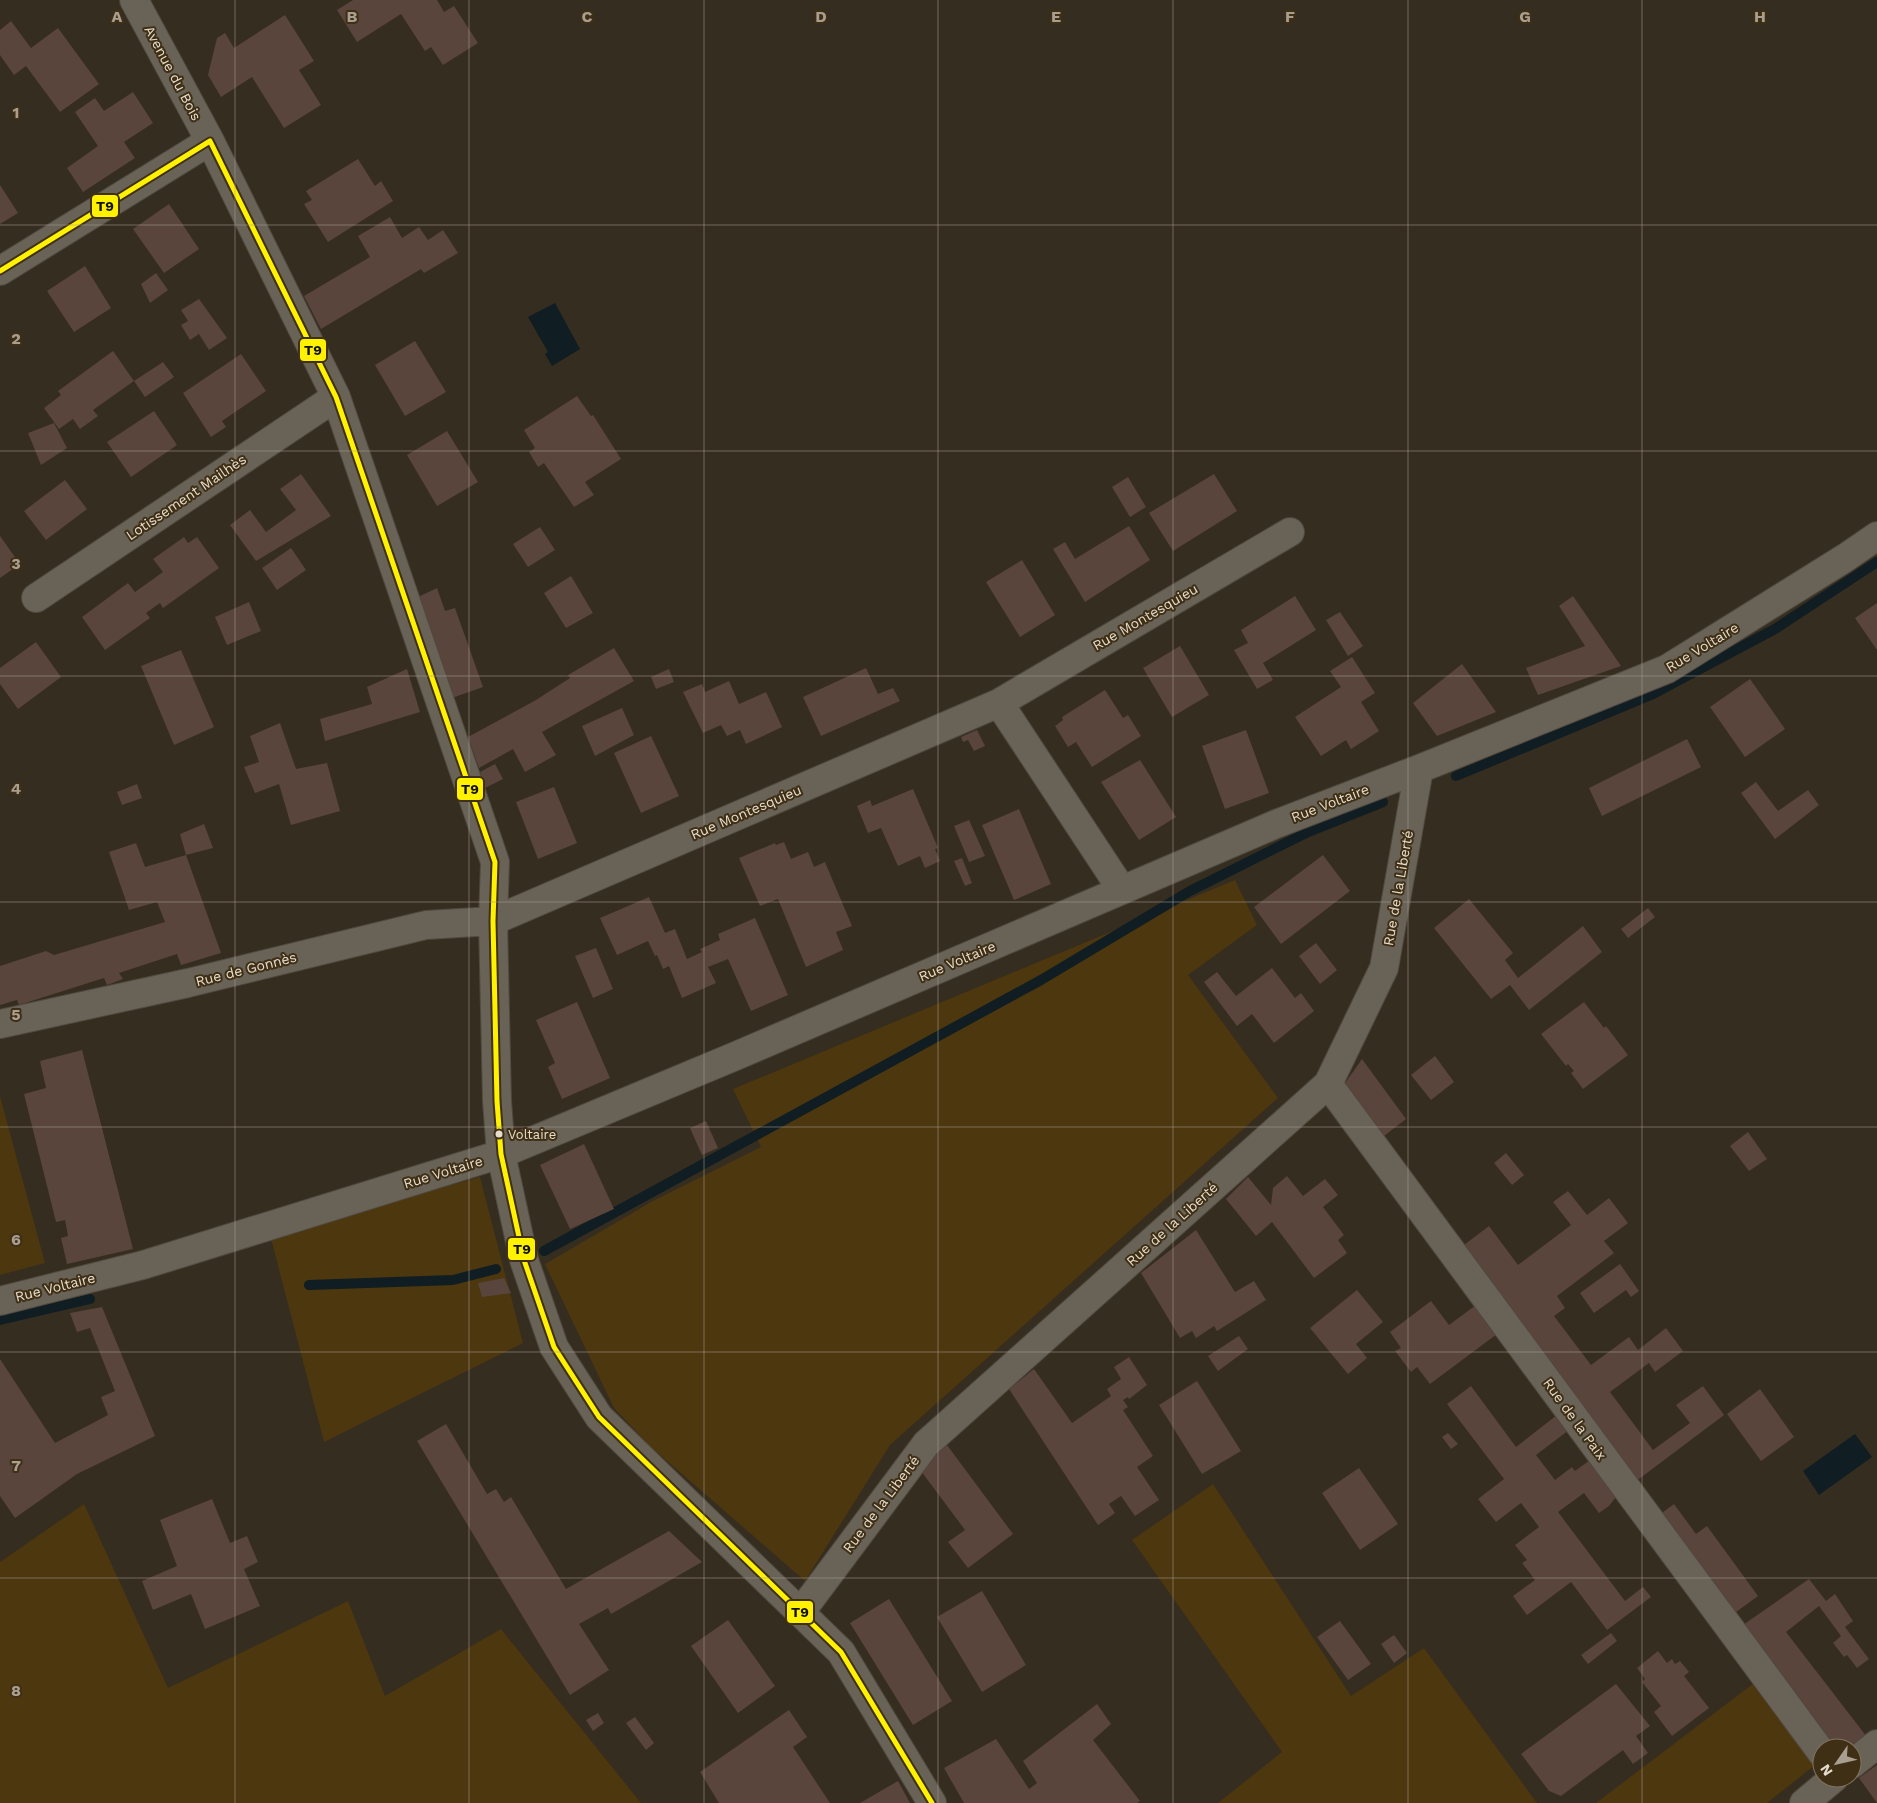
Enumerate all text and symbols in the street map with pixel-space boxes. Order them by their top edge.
text: A [112,7,123,26]
text: B [347,7,358,26]
text: C [582,7,593,26]
text: D [815,7,827,26]
text: E [1051,7,1061,26]
text: F [1285,7,1295,26]
text: G [1519,7,1531,26]
text: H [1754,7,1766,26]
street label: Avenue du Bois [141,23,205,123]
text: 1 [13,103,19,122]
line badge: T9 [91,194,119,218]
text: T9 [96,198,114,214]
text: 2 [11,329,21,348]
line badge: T9 [299,338,327,362]
text: T9 [304,342,322,358]
street label: Lotissement Mailhès [123,451,249,543]
text: 3 [11,554,21,573]
street label: Rue Montesquieu [1090,580,1200,654]
street label: Rue Voltaire [1663,619,1741,675]
line badge: T9 [456,777,484,801]
text: 4 [11,779,21,798]
text: T9 [461,781,479,797]
street label: Rue Montesquieu [688,781,804,843]
street label: Rue Voltaire [1289,781,1371,825]
street label: Rue de la Liberté [1380,829,1416,947]
street label: Rue Voltaire [916,938,998,984]
street label: Rue de Gonnès [194,949,298,989]
text: 5 [11,1005,21,1024]
place label: Voltaire [508,1127,556,1142]
marker: Voltaire [494,1129,504,1139]
street label: Rue Voltaire [401,1152,485,1192]
street label: Rue de la Liberté [1123,1179,1221,1269]
text: 6 [11,1230,21,1249]
line badge: T9 [507,1237,536,1261]
text: T9 [513,1241,531,1257]
street label: Rue Voltaire [13,1269,97,1305]
street label: Rue de la Paix [1540,1375,1610,1463]
street label: Rue de la Liberté [839,1452,923,1556]
text: 7 [11,1456,21,1475]
line badge: T9 [786,1600,814,1624]
text: T9 [791,1604,809,1620]
text: 8 [11,1681,21,1700]
north arrow [1812,1738,1862,1788]
text: N [1817,1761,1836,1779]

